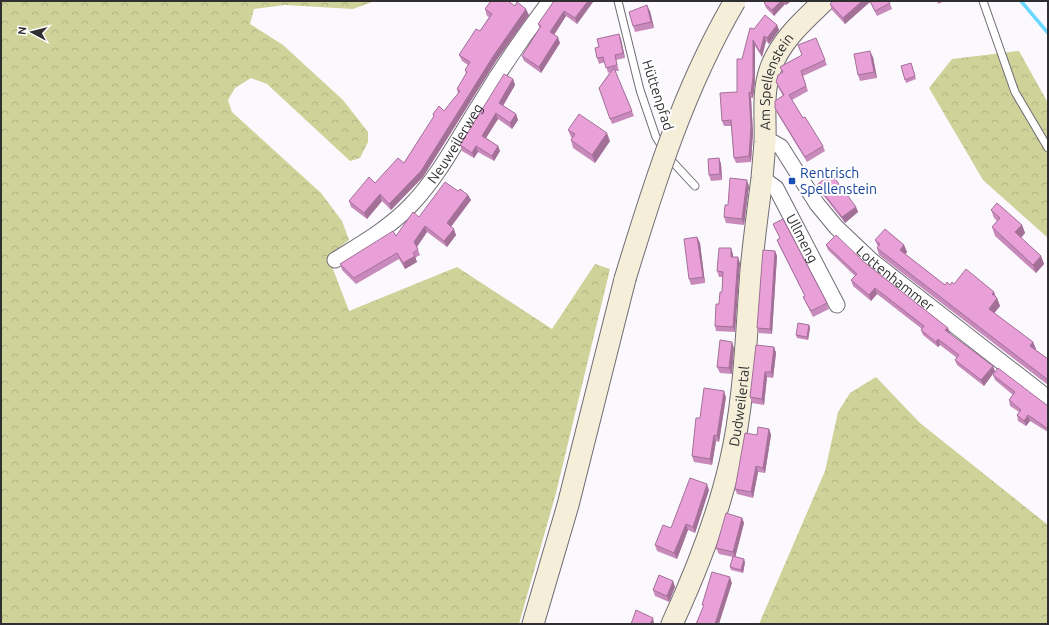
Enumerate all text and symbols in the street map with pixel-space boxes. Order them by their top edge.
north arrow [12,12,52,52]
text: N [16,26,29,36]
street label: Am Spellenstein [757,30,797,130]
street label: Hüttenpfad [639,58,677,132]
street label: Neuweilerweg [424,100,486,187]
place label: Rentrisch Spellenstein [800,165,877,197]
marker: Rentrisch Spellenstein [787,176,797,186]
street label: Ullmeng [783,211,822,265]
street label: Lottenhammer [853,243,938,315]
street label: Dudweilertal [726,365,752,448]

